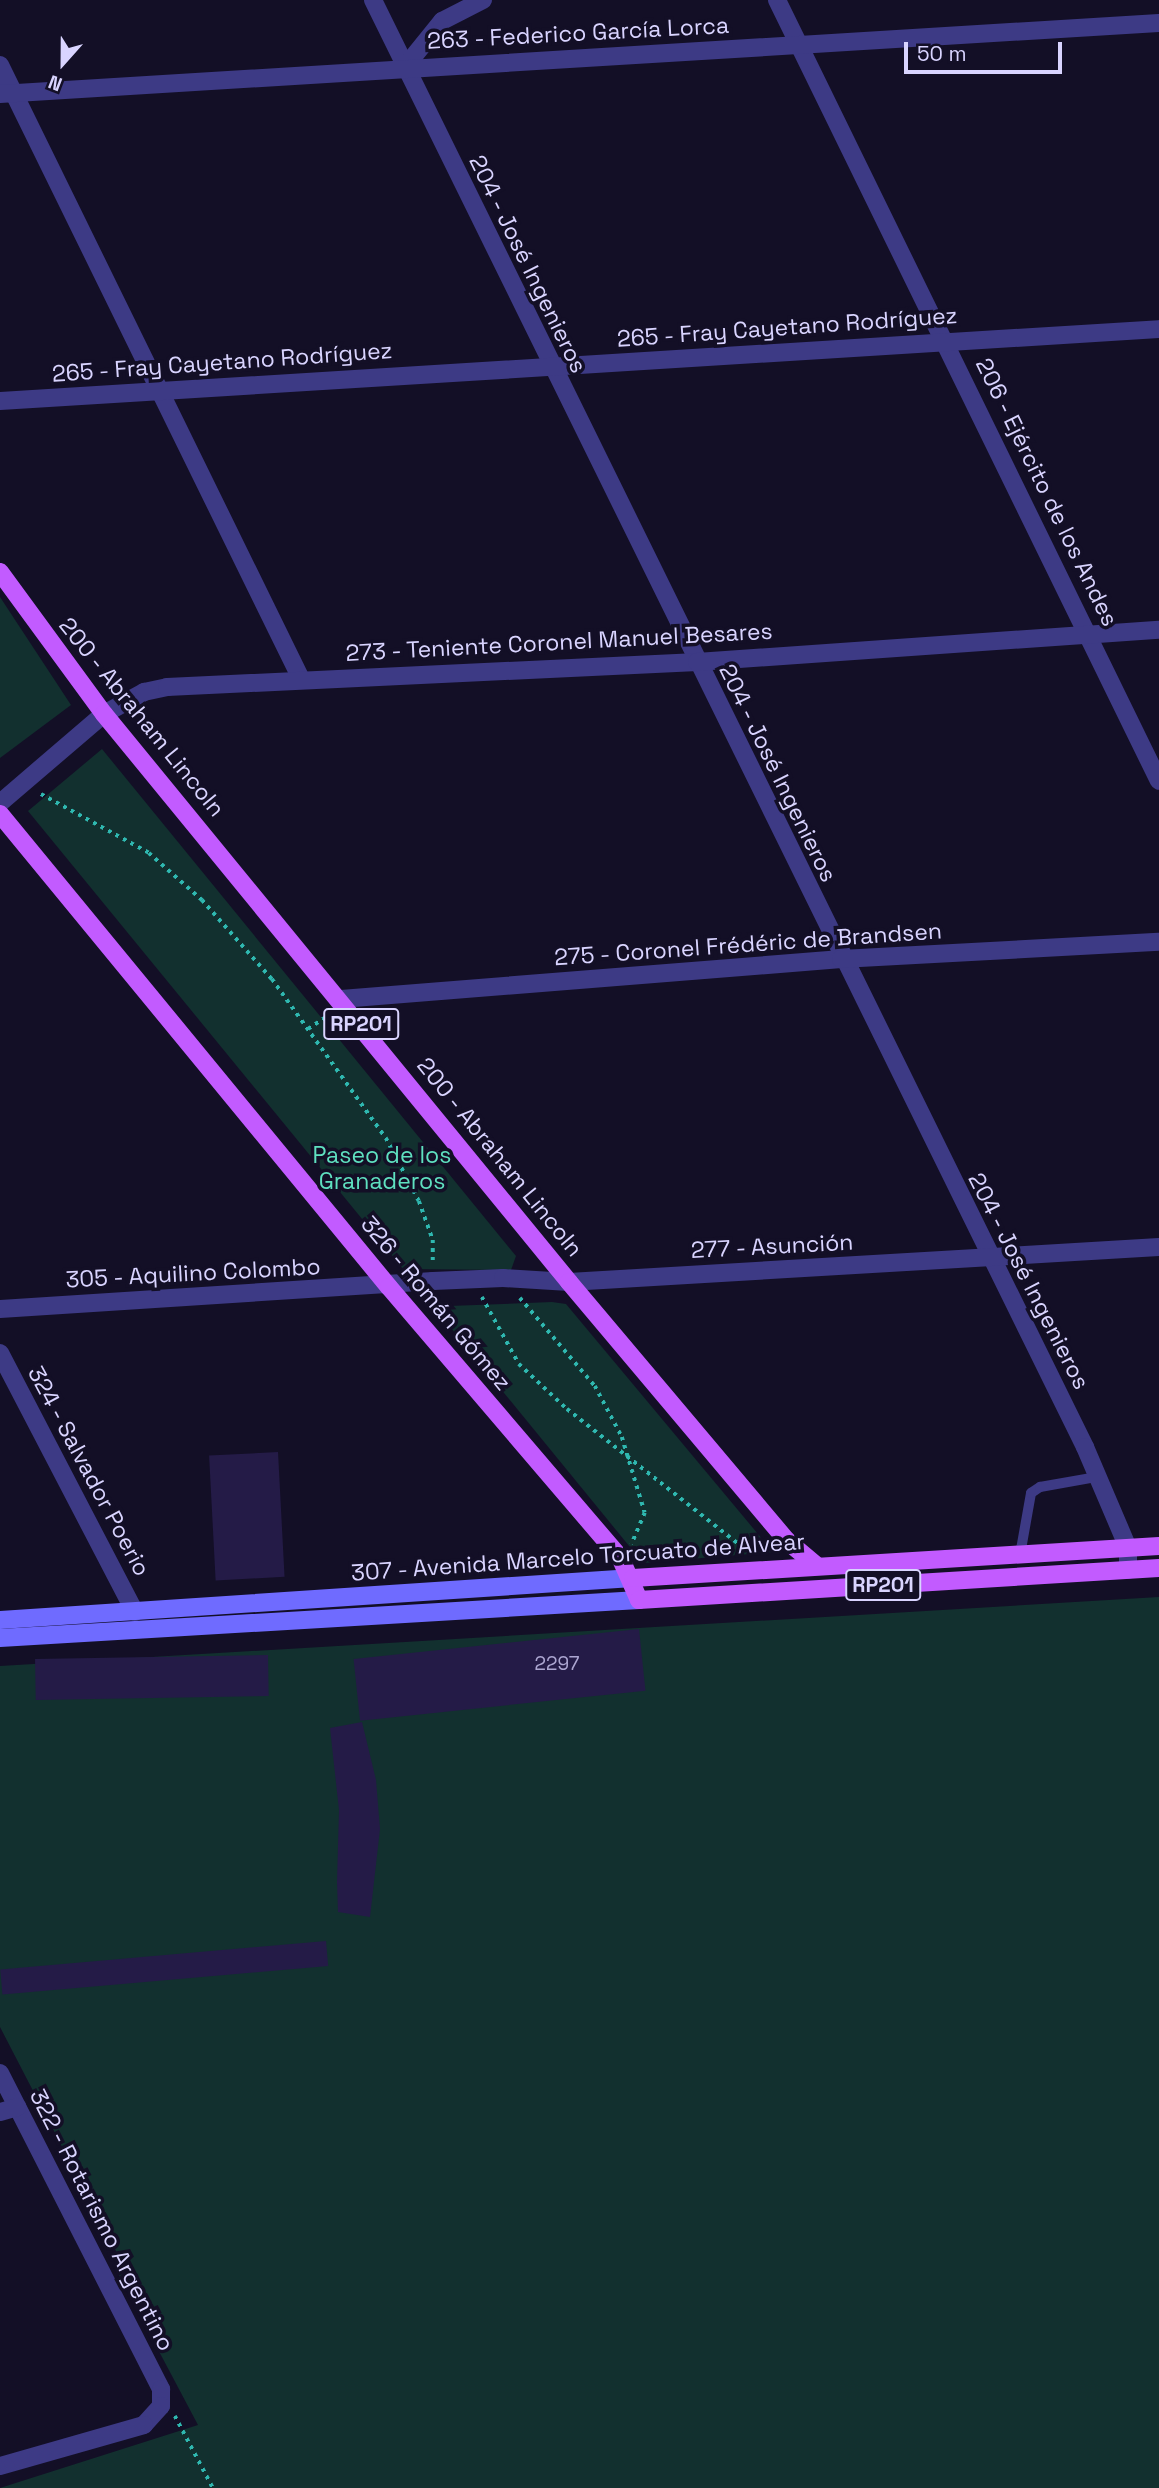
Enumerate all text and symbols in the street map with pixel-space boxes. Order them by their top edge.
street label: 263 - Federico García Lorca [426,11,730,55]
north arrow [28,28,98,98]
scale bar [907,28,1064,72]
text: 50 m [917,40,967,67]
text: N [45,69,66,97]
street label: 204 - José Ingenieros [463,150,593,378]
street label: 265 - Fray Cayetano Rodríguez [615,301,959,353]
street label: 265 - Fray Cayetano Rodríguez [50,336,394,388]
street label: 206 - Ejército de los Andes [970,353,1124,631]
street label: 200 - Abraham Lincoln [53,611,231,823]
street label: 273 - Teniente Coronel Manuel Besares [344,617,774,667]
street label: 204 - José Ingenieros [713,659,843,887]
street label: 275 - Coronel Frédéric de Brandsen [553,917,943,971]
road number: RP201 [322,1006,400,1042]
street label: 200 - Abraham Lincoln [411,1051,589,1263]
park label: Paseo de los Granaderos [313,1141,451,1195]
street label: 204 - José Ingenieros [962,1168,1096,1394]
street label: 326 - Román Gómez [355,1210,517,1396]
street label: 277 - Asunción [689,1228,855,1264]
street label: 305 - Aquilino Colombo [64,1252,322,1294]
street label: 324 - Salvador Poerio [22,1361,156,1581]
street label: 307 - Avenida Marcelo Torcuato de Alvear [349,1527,807,1587]
road number: RP201 [844,1568,922,1602]
house number: 2297 [535,1653,579,1675]
street label: 322 - Rotarismo Argentino [23,2084,181,2356]

